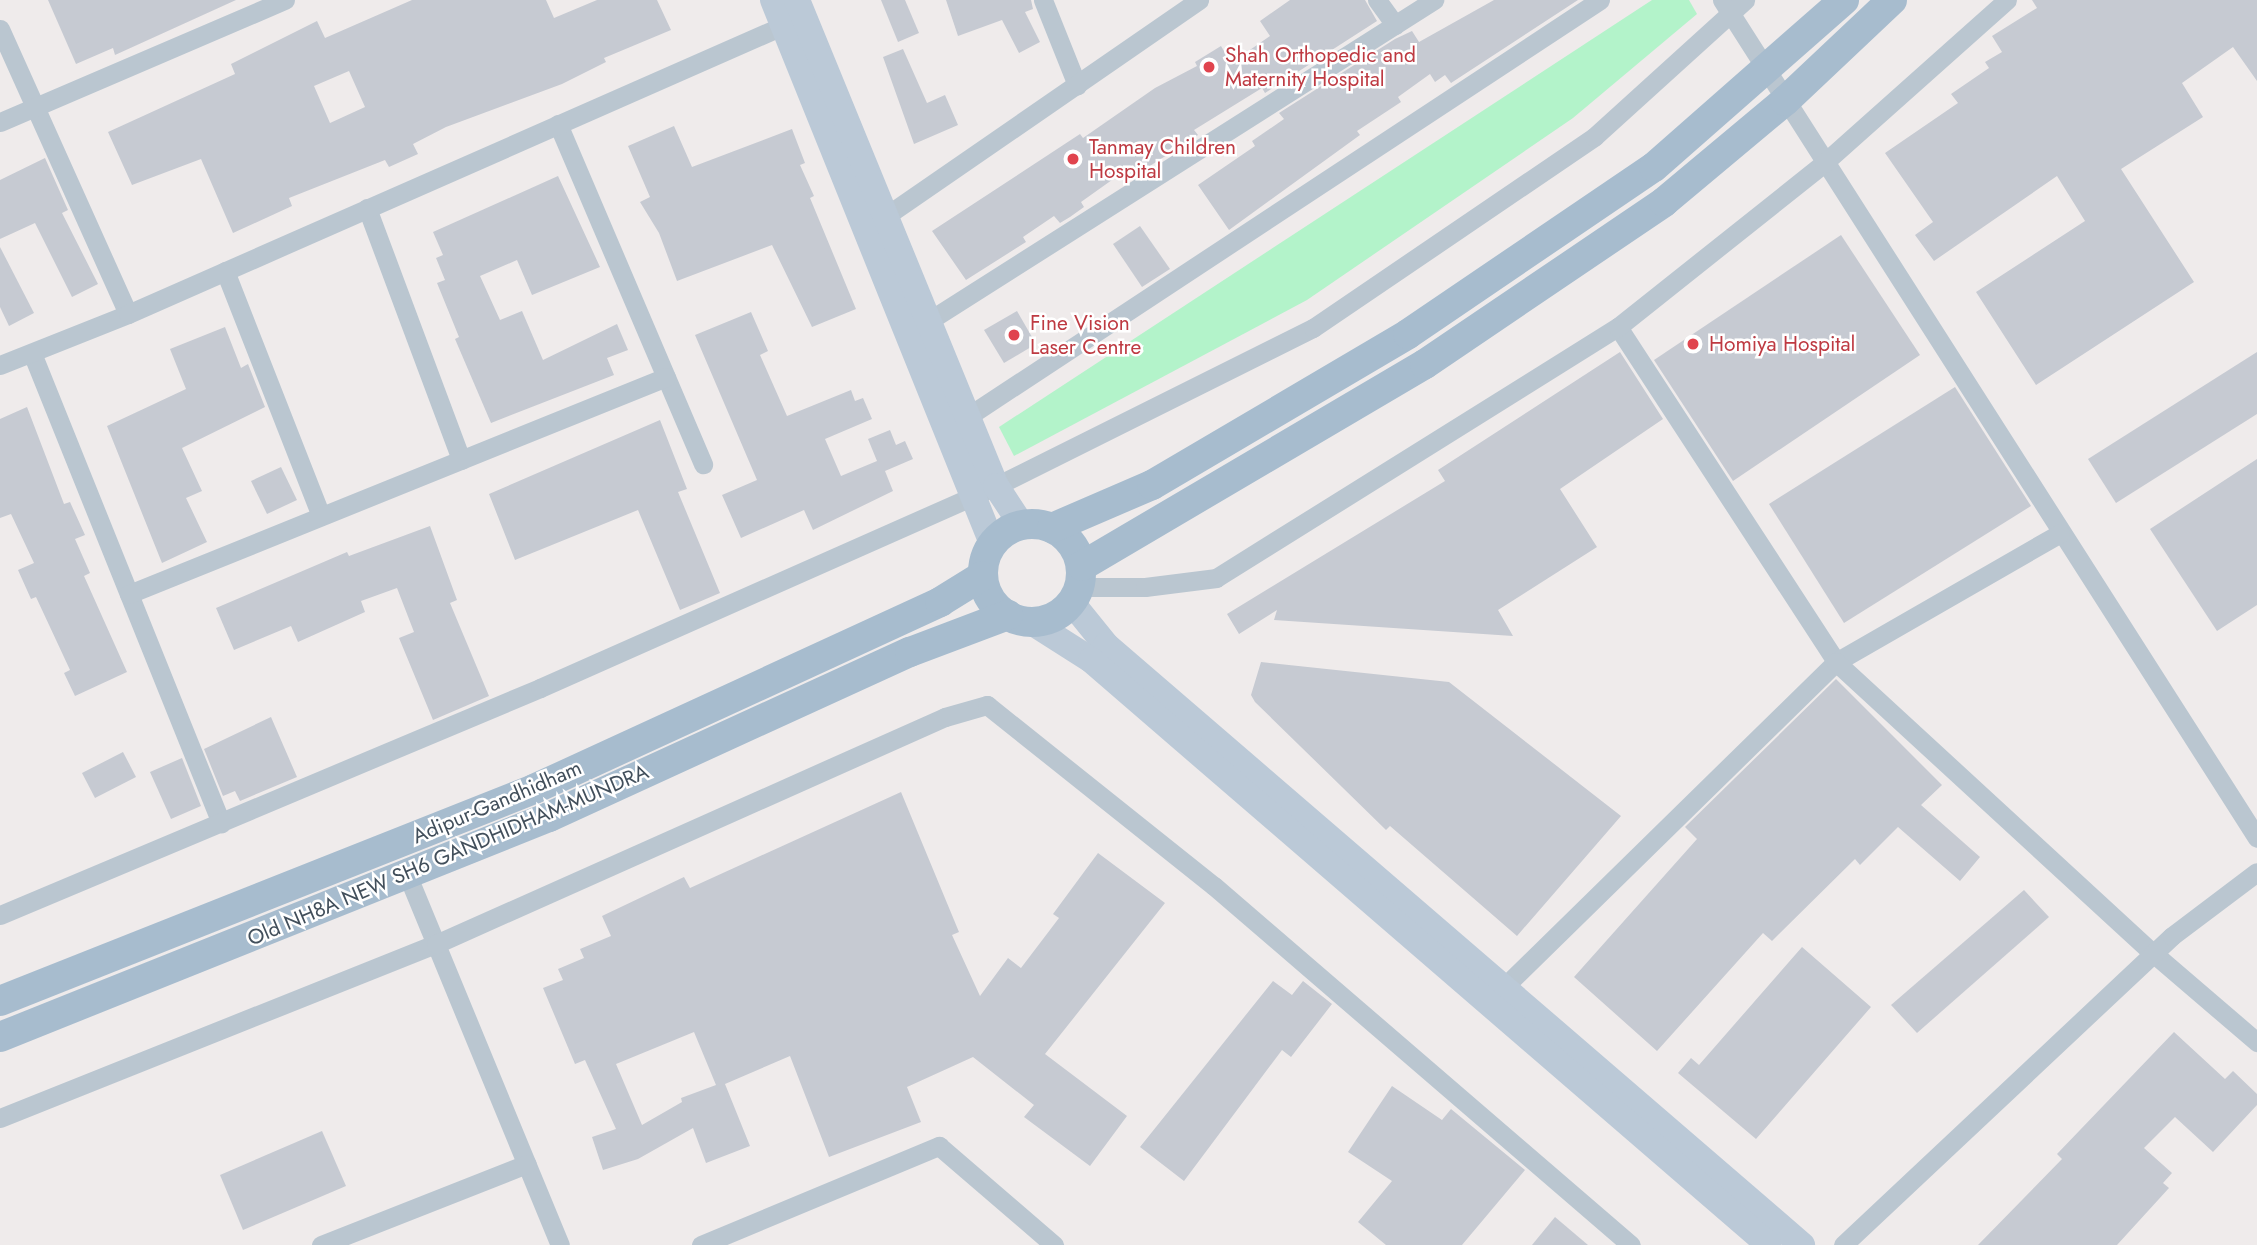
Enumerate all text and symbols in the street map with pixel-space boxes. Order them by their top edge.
place label: Shah Orthopedic and Maternity Hospital [1225,42,1416,92]
marker: Shah Orthopedic and Maternity Hospital [1199,57,1219,77]
place label: Tanmay Children Hospital [1089,134,1236,184]
marker: Tanmay Children Hospital [1063,149,1083,169]
place label: Fine Vision Laser Centre [1030,310,1141,360]
marker: Fine Vision Laser Centre [1004,325,1024,345]
place label: Homiya Hospital [1709,331,1855,357]
marker: Homiya Hospital [1683,334,1703,354]
street label: Adipur-Gandhidham [409,755,585,849]
street label: Old NH8A NEW SH6 GANDHIDHAM-MUNDRA [244,759,652,951]

